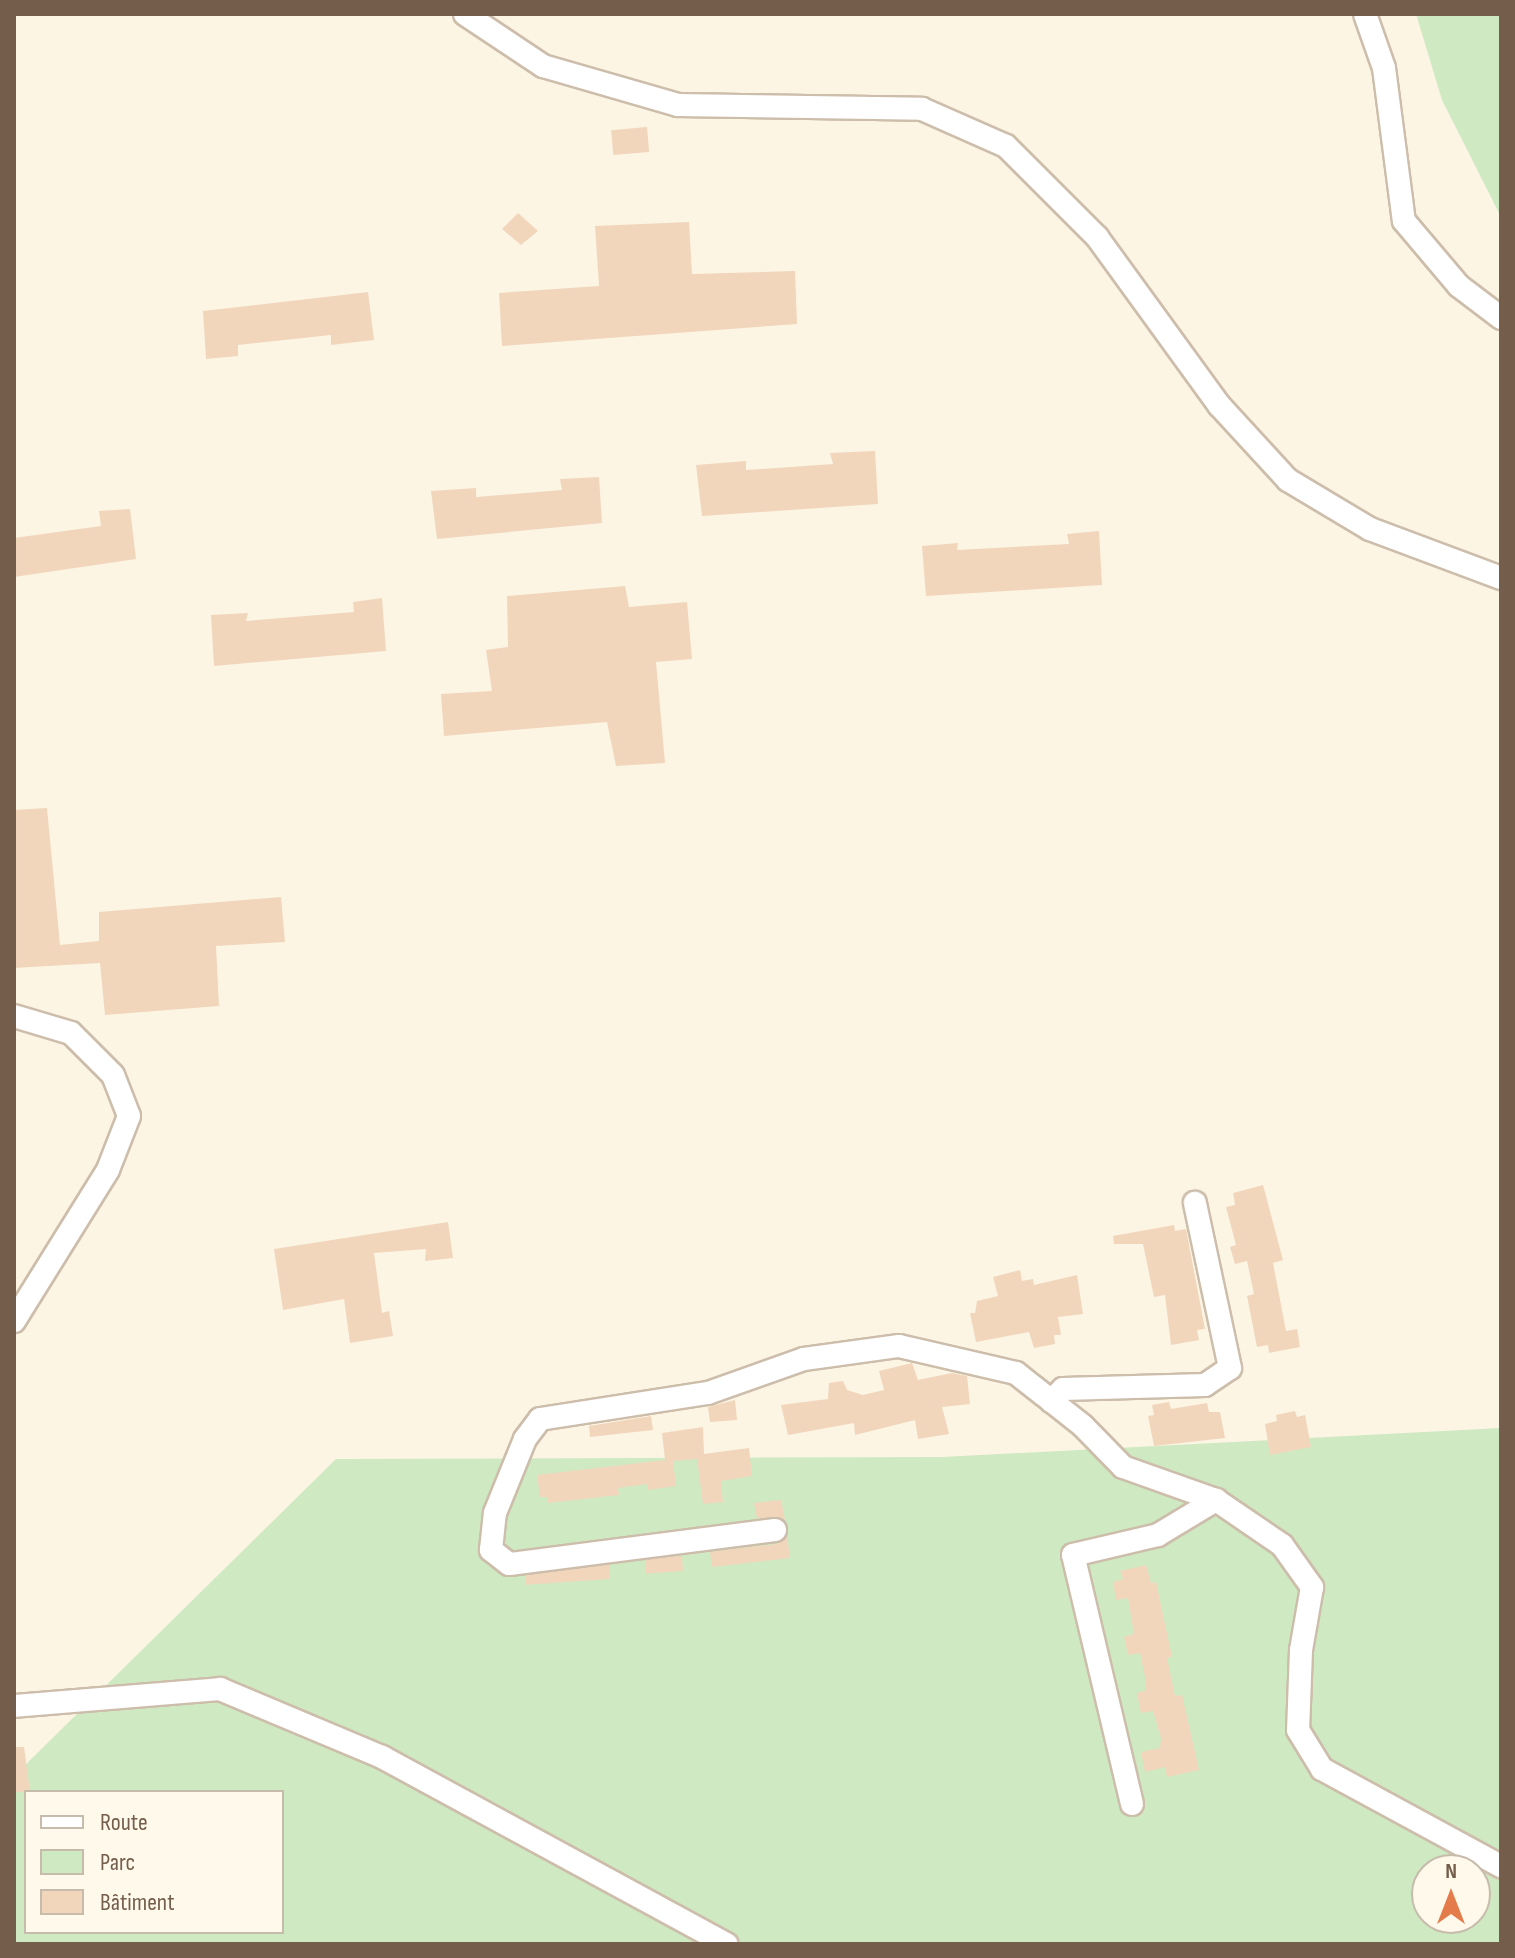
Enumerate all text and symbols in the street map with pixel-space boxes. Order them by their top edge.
legend [24,1790,284,1934]
text: Route [100,1808,148,1837]
text: Parc [100,1848,135,1877]
north arrow [1411,1854,1491,1934]
text: N [1445,1858,1457,1885]
text: Bâtiment [100,1888,175,1917]

